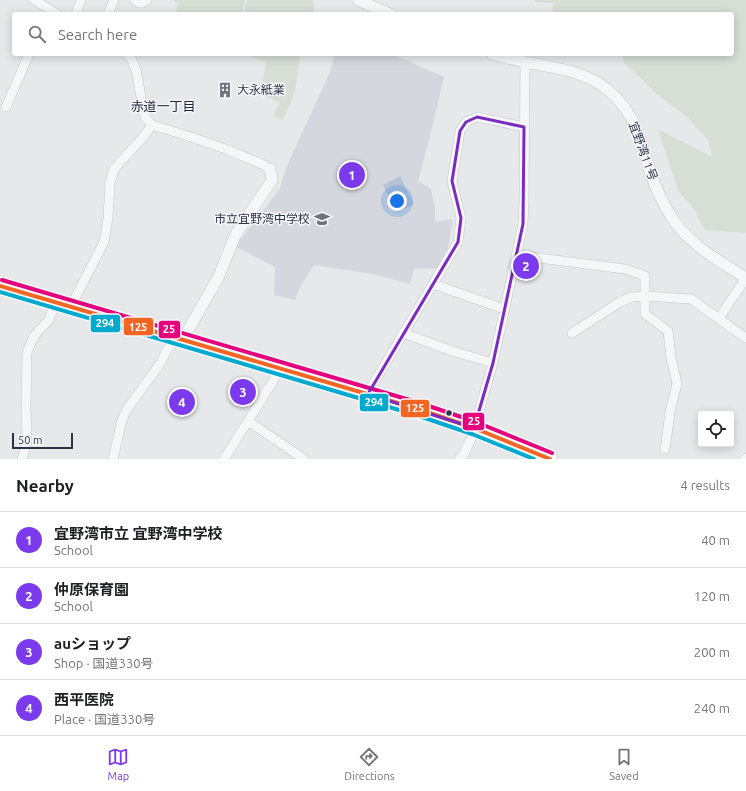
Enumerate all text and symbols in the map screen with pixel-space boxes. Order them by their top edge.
search box [12,12,734,56]
icon: search [26,23,48,45]
text: Search here [58,26,137,43]
building icon: 大永紙業 [216,81,234,99]
place label: 大永紙業 [237,83,285,96]
district label: 赤道一丁目 [130,99,196,113]
street label: 宜野湾11号 [627,120,660,182]
pin: 1 [339,160,365,190]
your location [387,191,407,211]
school or university icon: 市立宜野湾中学校 [313,210,331,228]
place label: 市立宜野湾中学校 [214,212,310,225]
pin: 2 [513,251,539,281]
line badge: 294 [90,314,121,333]
text: 294 [96,317,114,329]
line badge: 125 [123,317,154,336]
line badge: 25 [158,320,181,339]
text: 125 [129,321,147,333]
text: 25 [163,323,175,335]
pin: 3 [230,377,256,407]
pin: 4 [169,387,195,417]
line badge: 294 [359,393,389,412]
text: 294 [365,396,383,408]
line badge: 125 [400,399,430,418]
text: 125 [406,402,424,414]
unlabelled marker [444,408,454,418]
map controls [698,411,734,447]
button: locate [698,411,734,447]
line badge: 25 [462,412,485,431]
text: 25 [468,415,480,427]
scale bar [12,431,73,450]
text: 50 m [18,434,42,446]
text: Nearby [16,476,74,495]
text: 4 results [680,478,730,492]
text: 宜野湾市立 宜野湾中学校 [54,525,223,542]
text: 1 [25,533,33,547]
text: 40 m [701,533,730,547]
text: School [54,543,93,557]
text: 仲原保育園 [54,581,129,598]
text: 2 [25,589,33,603]
text: 120 m [694,589,730,603]
text: School [54,599,93,613]
text: auショップ [54,635,131,652]
text: 3 [25,645,33,659]
text: 200 m [694,645,730,659]
text: Shop · 国道330号 [54,656,154,670]
text: 西平医院 [54,691,114,708]
text: 4 [25,701,33,715]
text: 240 m [694,701,730,715]
text: Place · 国道330号 [54,712,155,726]
tab: Map [107,746,129,782]
tab: Directions [344,746,395,782]
tab: Saved [609,746,639,782]

